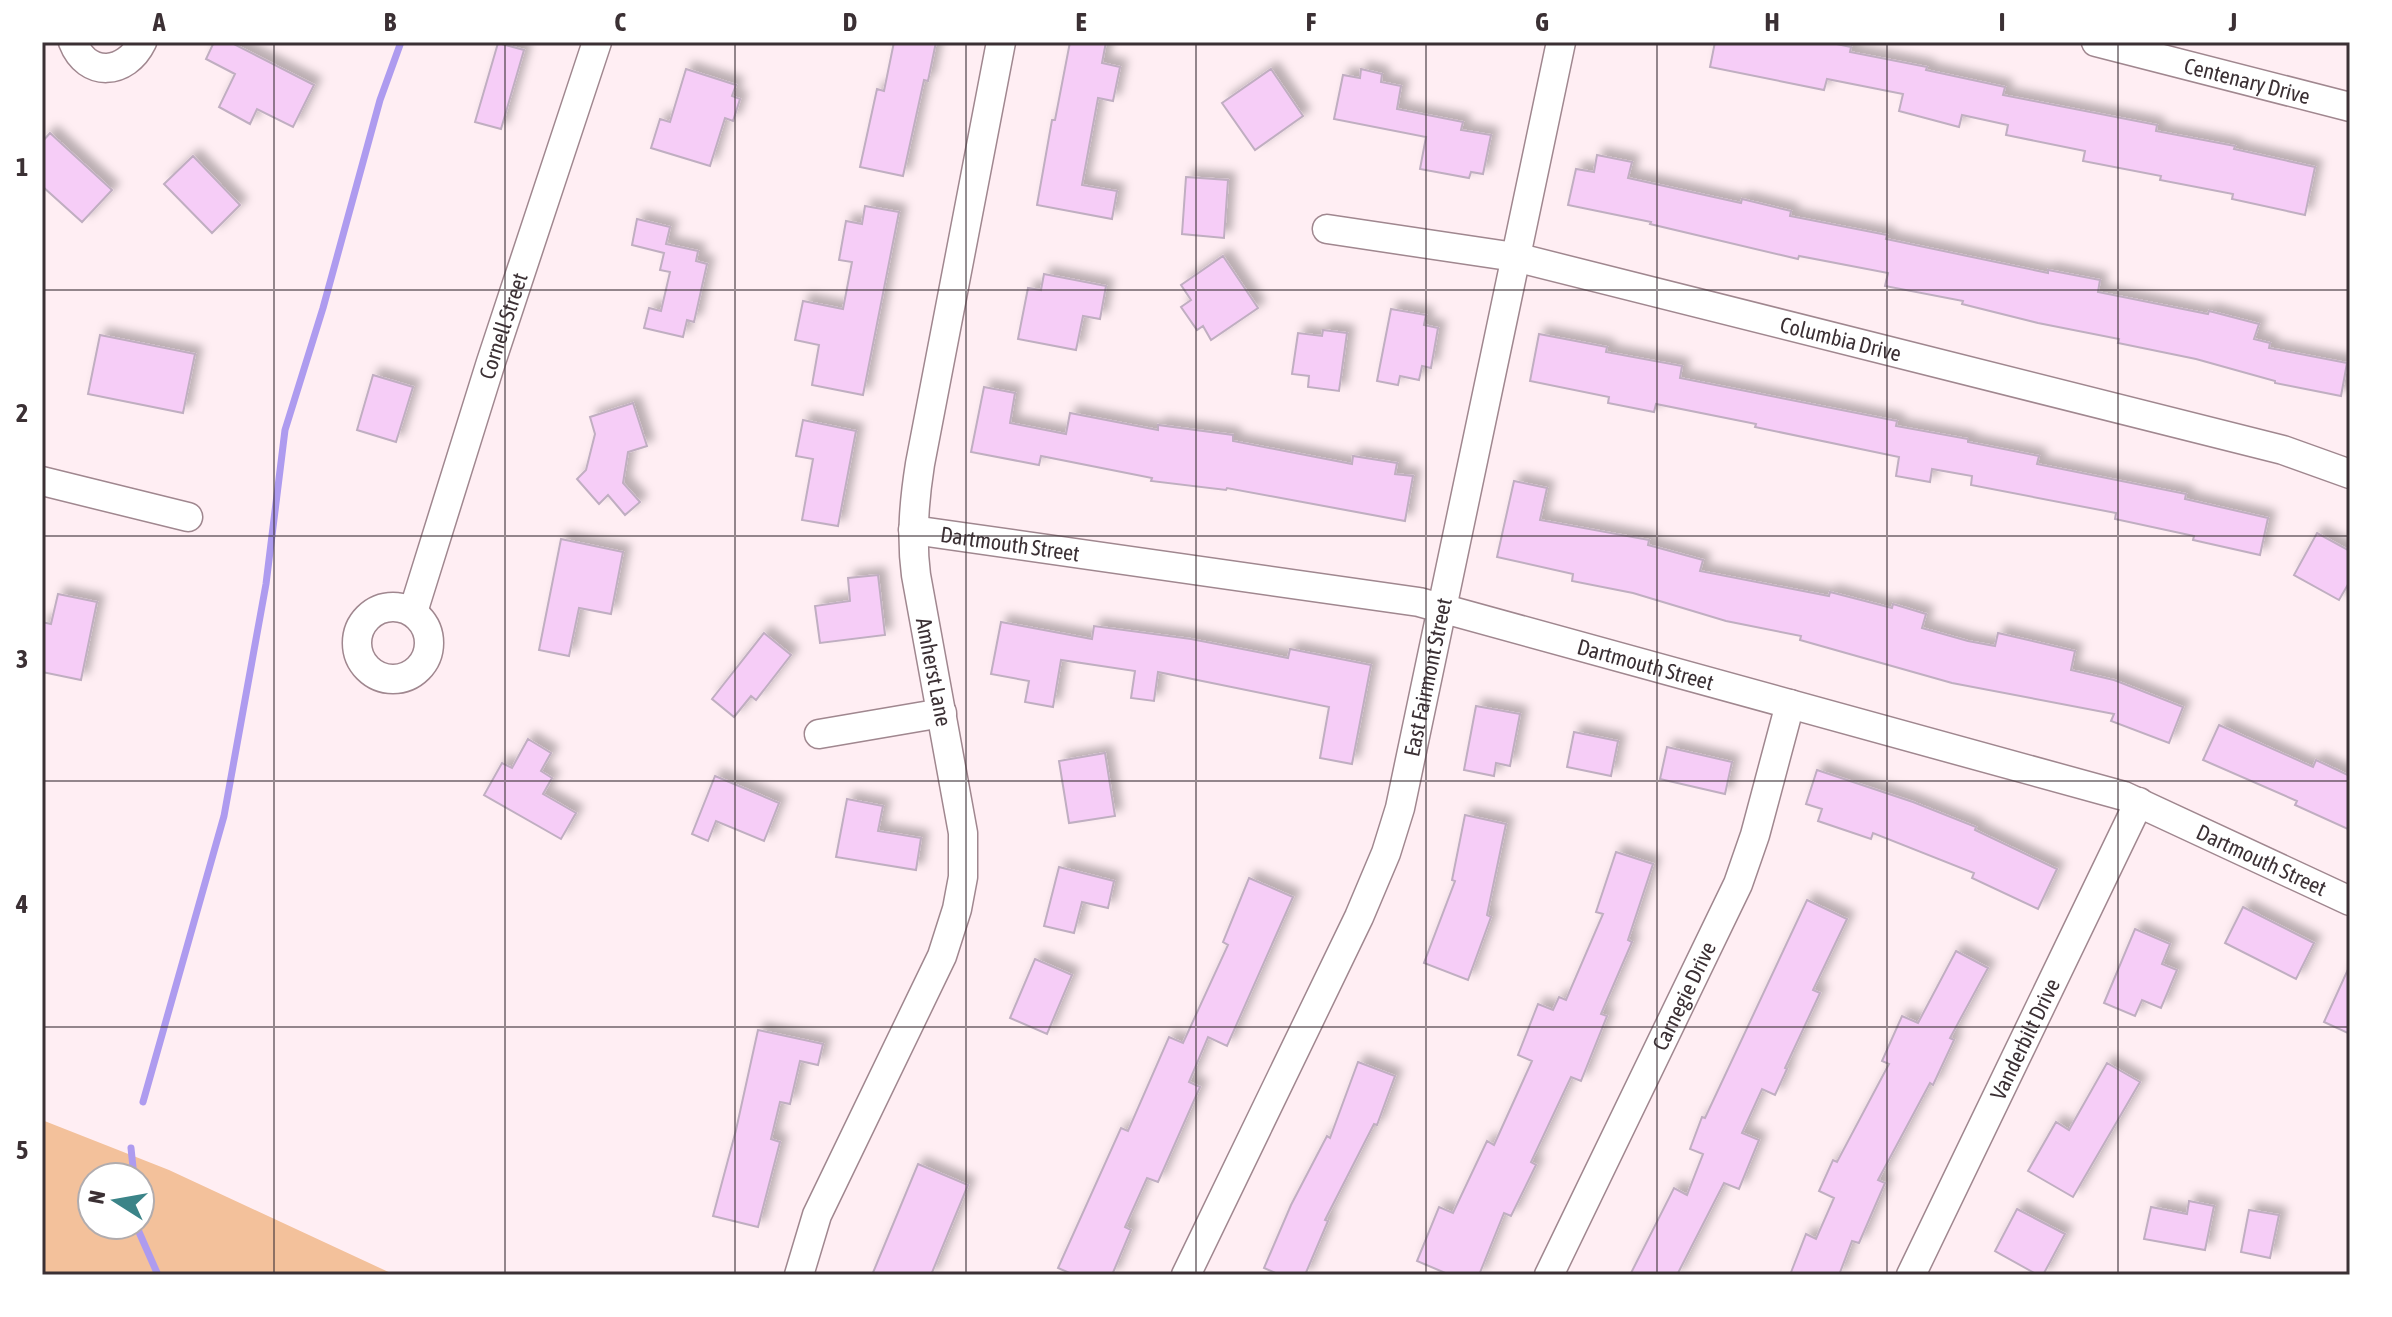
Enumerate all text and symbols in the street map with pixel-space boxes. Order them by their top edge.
text: A [152,7,166,37]
text: B [384,7,397,37]
text: C [614,7,626,37]
text: D [843,7,857,37]
text: E [1075,7,1087,37]
text: F [1306,7,1317,37]
text: G [1535,7,1549,37]
text: H [1764,7,1780,37]
text: I [1999,7,2005,37]
text: J [2228,7,2237,37]
street label: Centenary Drive [2181,52,2313,109]
text: 1 [16,152,28,182]
street label: Cornell Street [473,269,533,382]
street label: Columbia Drive [1777,311,1904,367]
text: 2 [16,398,28,428]
street label: Dartmouth Street [939,521,1081,567]
street label: East Fairmont Street [1398,595,1457,759]
street label: Amherst Lane [911,615,957,729]
street label: Dartmouth Street [1574,633,1717,695]
text: 3 [16,644,28,674]
street label: Dartmouth Street [2192,819,2331,901]
text: 4 [15,889,28,919]
street label: Carnegie Drive [1647,937,1721,1054]
street label: Vanderbilt Drive [1985,974,2065,1104]
text: 5 [16,1135,28,1165]
north arrow [76,1161,156,1241]
text: N [82,1188,110,1206]

